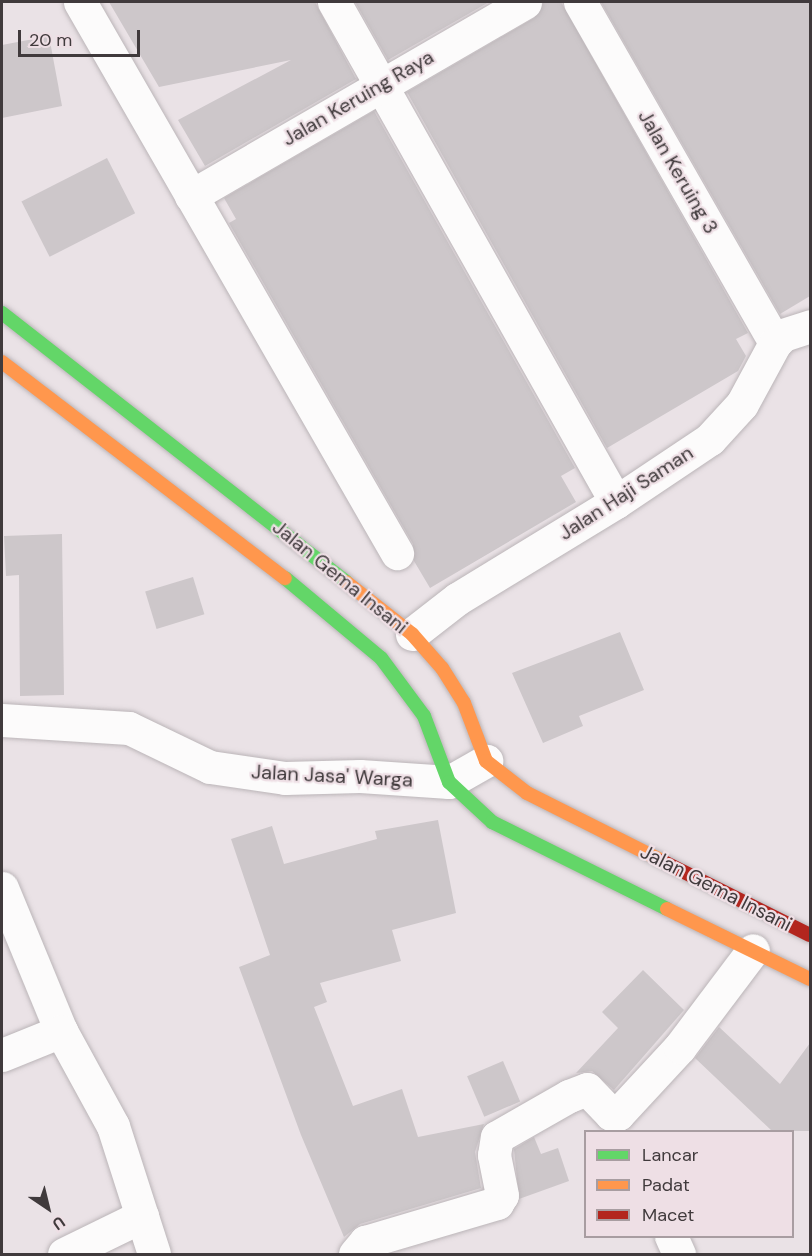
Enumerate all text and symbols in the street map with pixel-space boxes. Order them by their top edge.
scale bar [21,18,142,56]
text: 20 m [29,28,72,52]
street label: Jalan Keruing Raya [278,45,438,151]
street label: Jalan Keruing 3 [633,106,723,238]
street label: Jalan Haji Saman [554,441,698,545]
street label: Jalan Gema Insani [268,515,412,639]
street label: Jalan Jasa' Warga [251,760,413,792]
street label: Jalan Gema Insani [636,839,796,937]
legend [584,1130,794,1238]
text: Lancar [642,1143,698,1167]
text: Padat [642,1173,690,1197]
north arrow [18,1178,78,1238]
text: Macet [642,1203,694,1227]
text: U [48,1211,69,1235]

